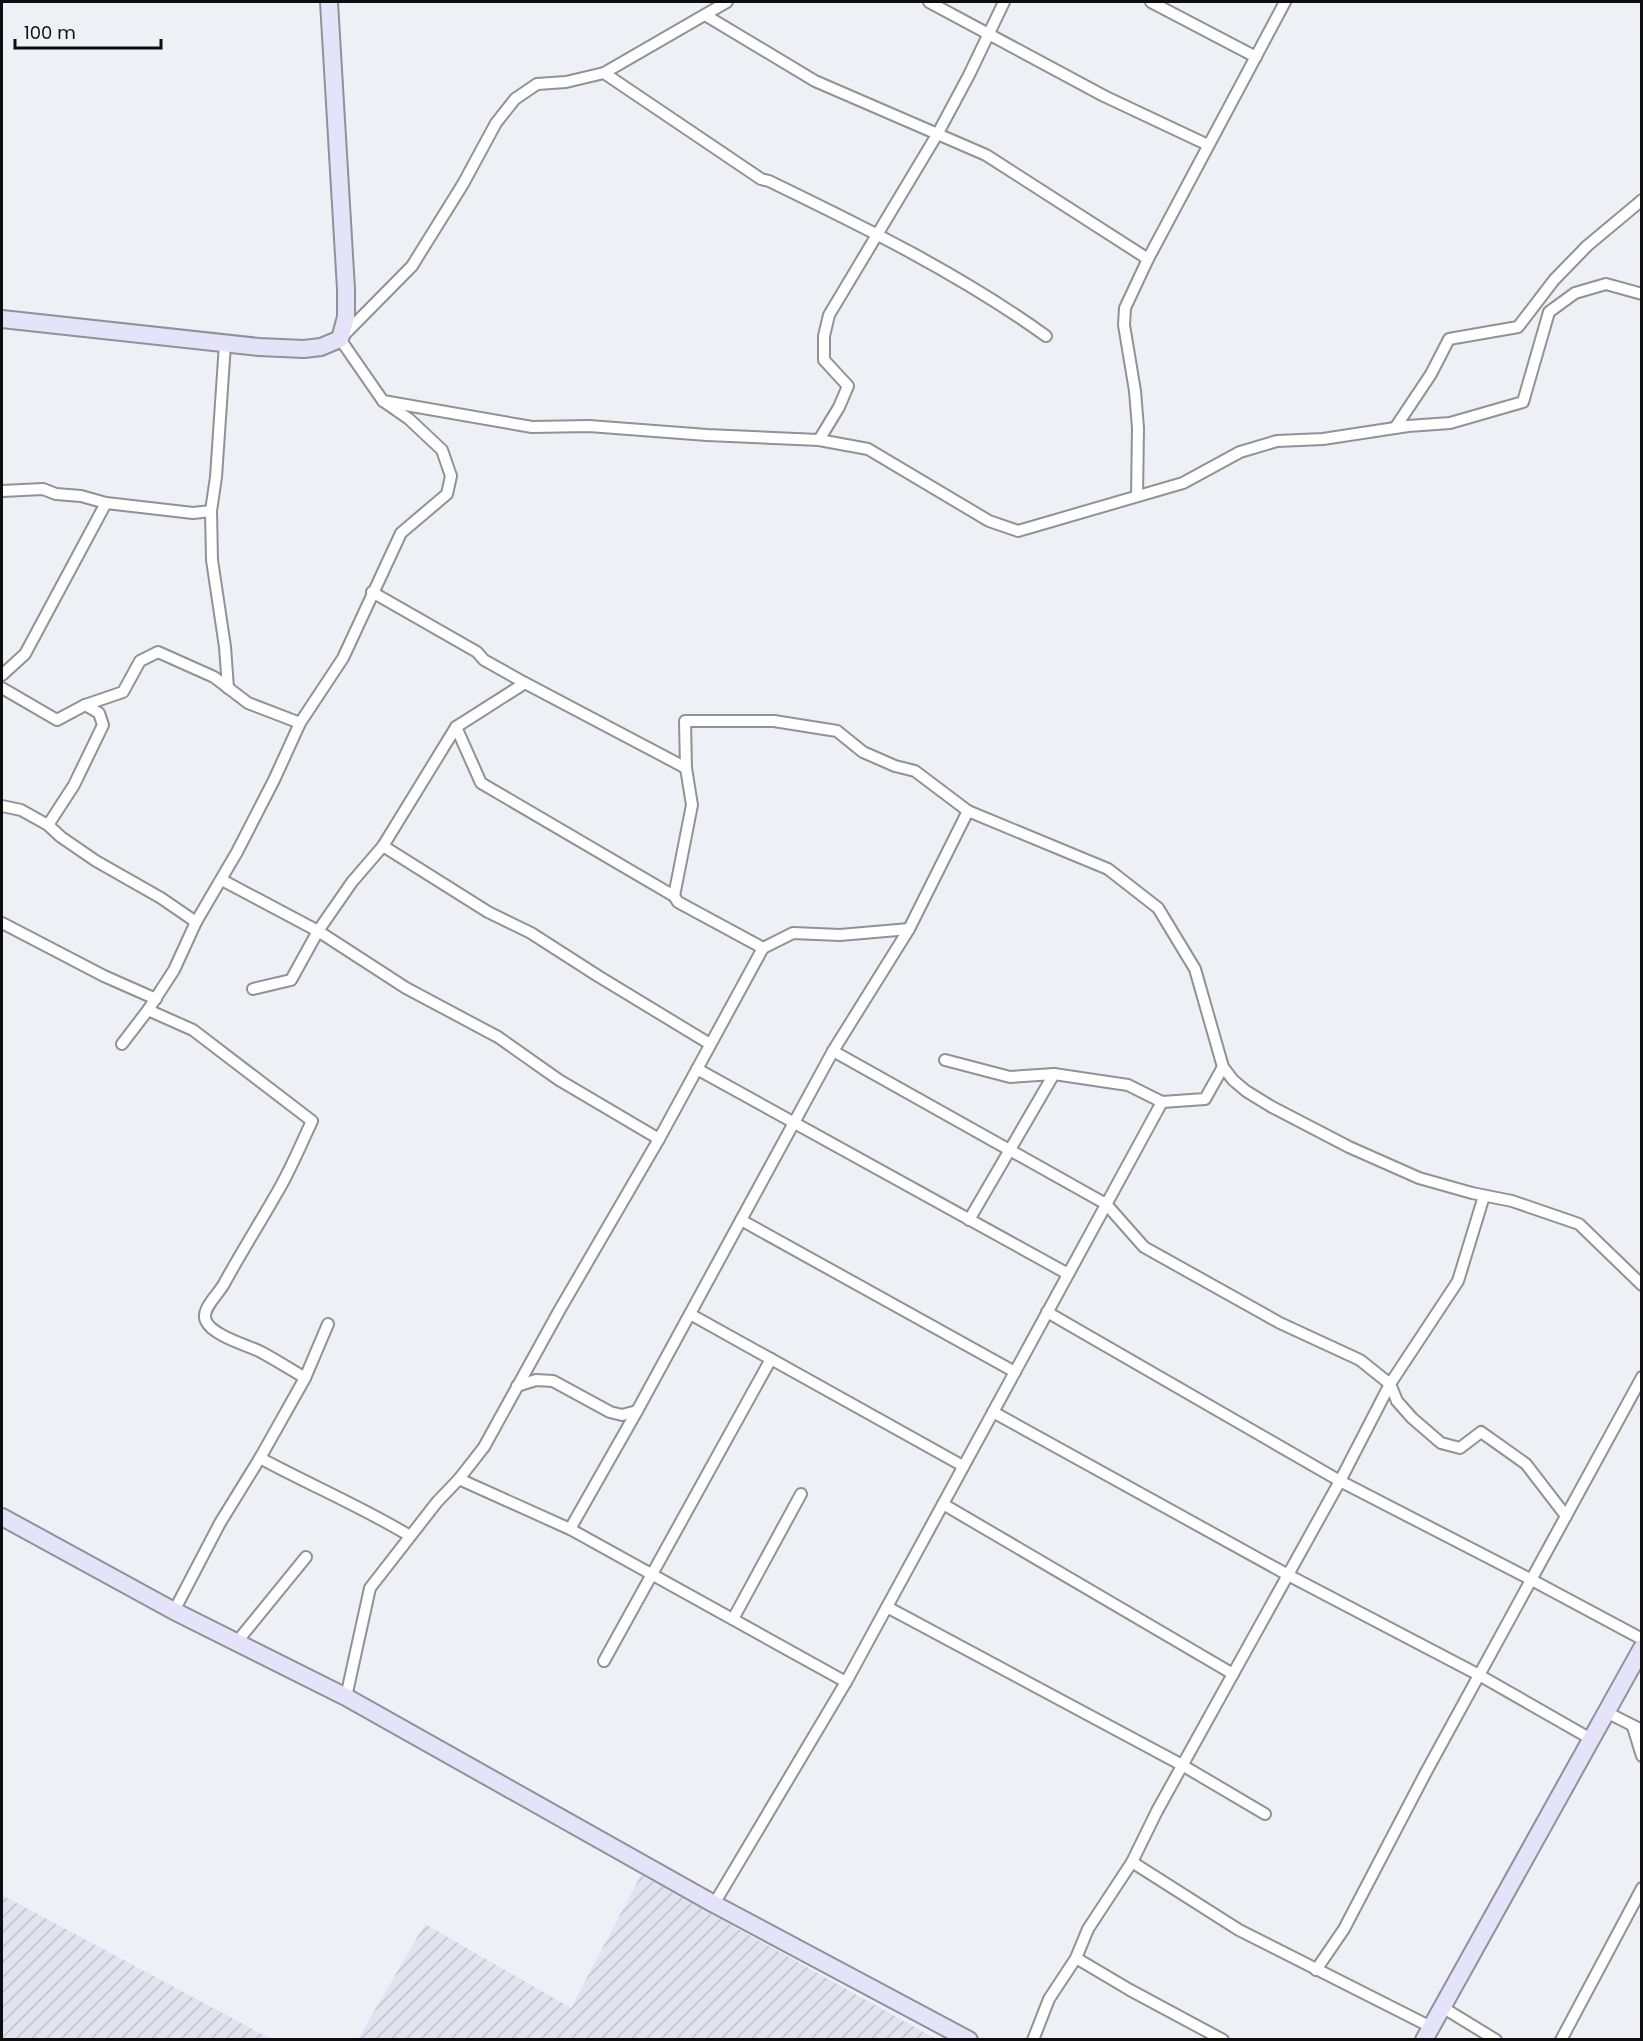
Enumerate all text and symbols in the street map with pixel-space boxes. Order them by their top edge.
scale bar [15,12,160,50]
text: 100 m [24,20,76,45]

